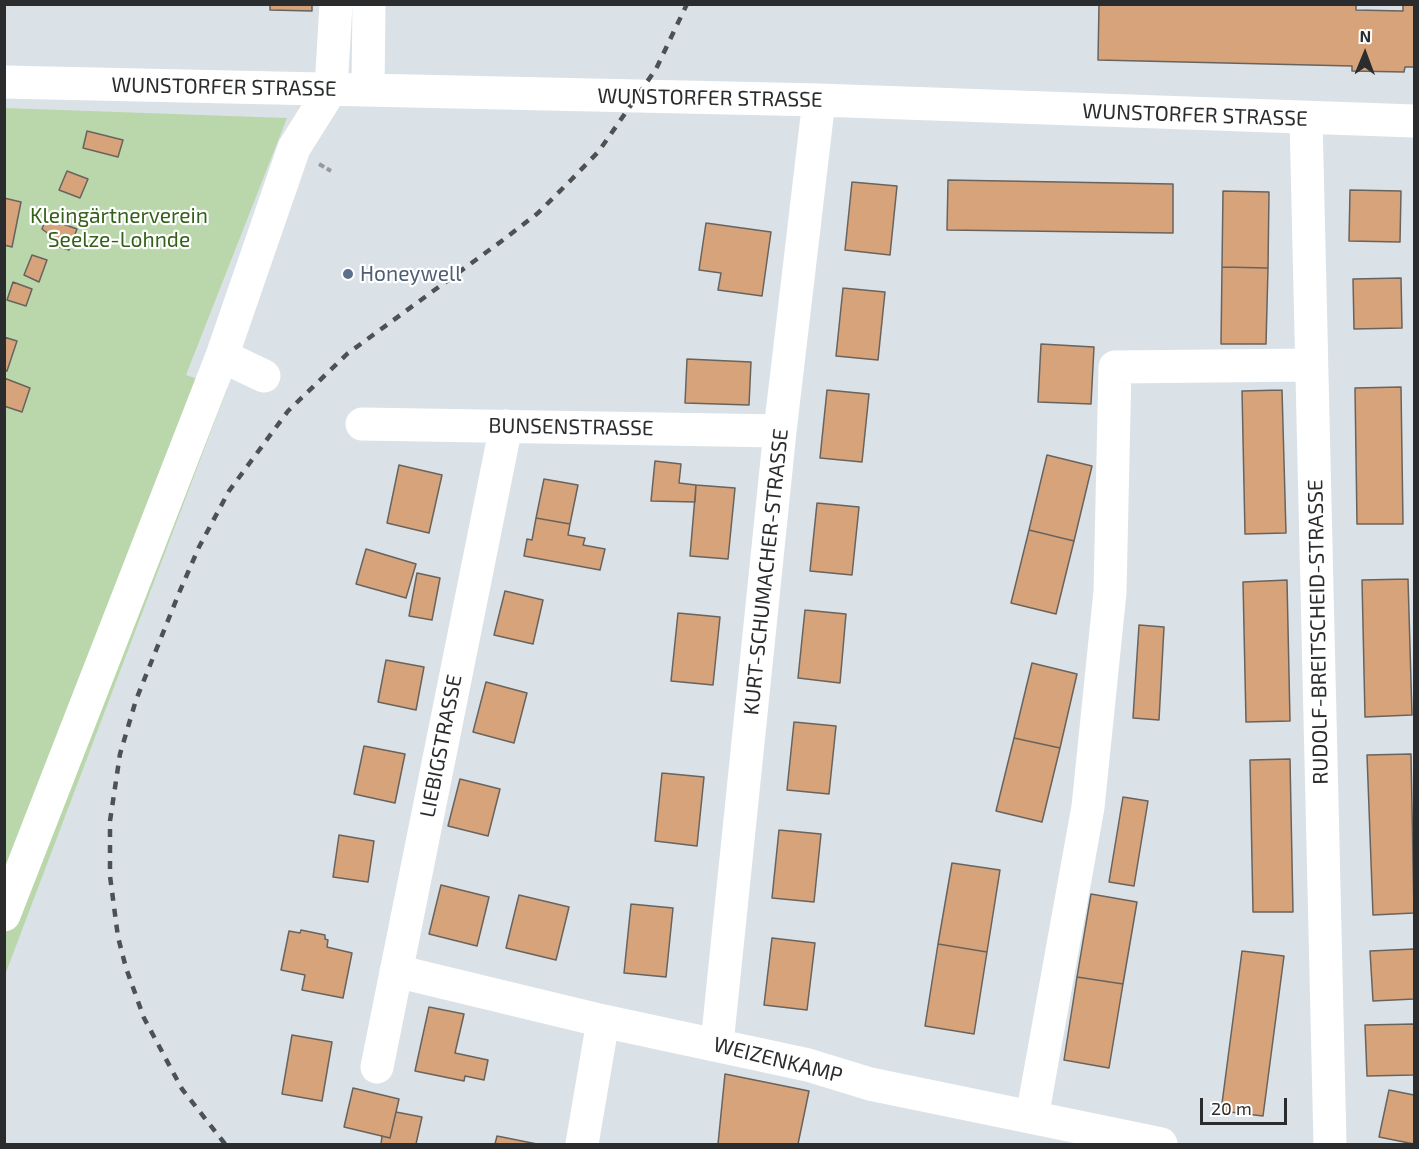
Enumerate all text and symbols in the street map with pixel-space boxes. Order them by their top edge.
north arrow [1335,24,1395,84]
text: N [1359,26,1371,45]
street label: WUNSTORFER STRASSE [111,72,337,102]
street label: WUNSTORFER STRASSE [597,83,823,113]
street label: WUNSTORFER STRASSE [1082,98,1308,132]
park label: Kleingärtnerverein Seelze-Lohnde [30,203,208,253]
place label: Honeywell [360,261,461,287]
marker: Honeywell [341,267,355,281]
street label: BUNSENSTRASSE [488,413,654,441]
street label: KURT-SCHUMACHER-STRASSE [738,428,794,716]
street label: RUDOLF-BREITSCHEID-STRASSE [1303,479,1333,785]
street label: LIEBIGSTRASSE [415,672,467,820]
street label: WEIZENKAMP [711,1032,845,1088]
scale bar [1203,1086,1290,1124]
text: 20 m [1211,1097,1252,1119]

